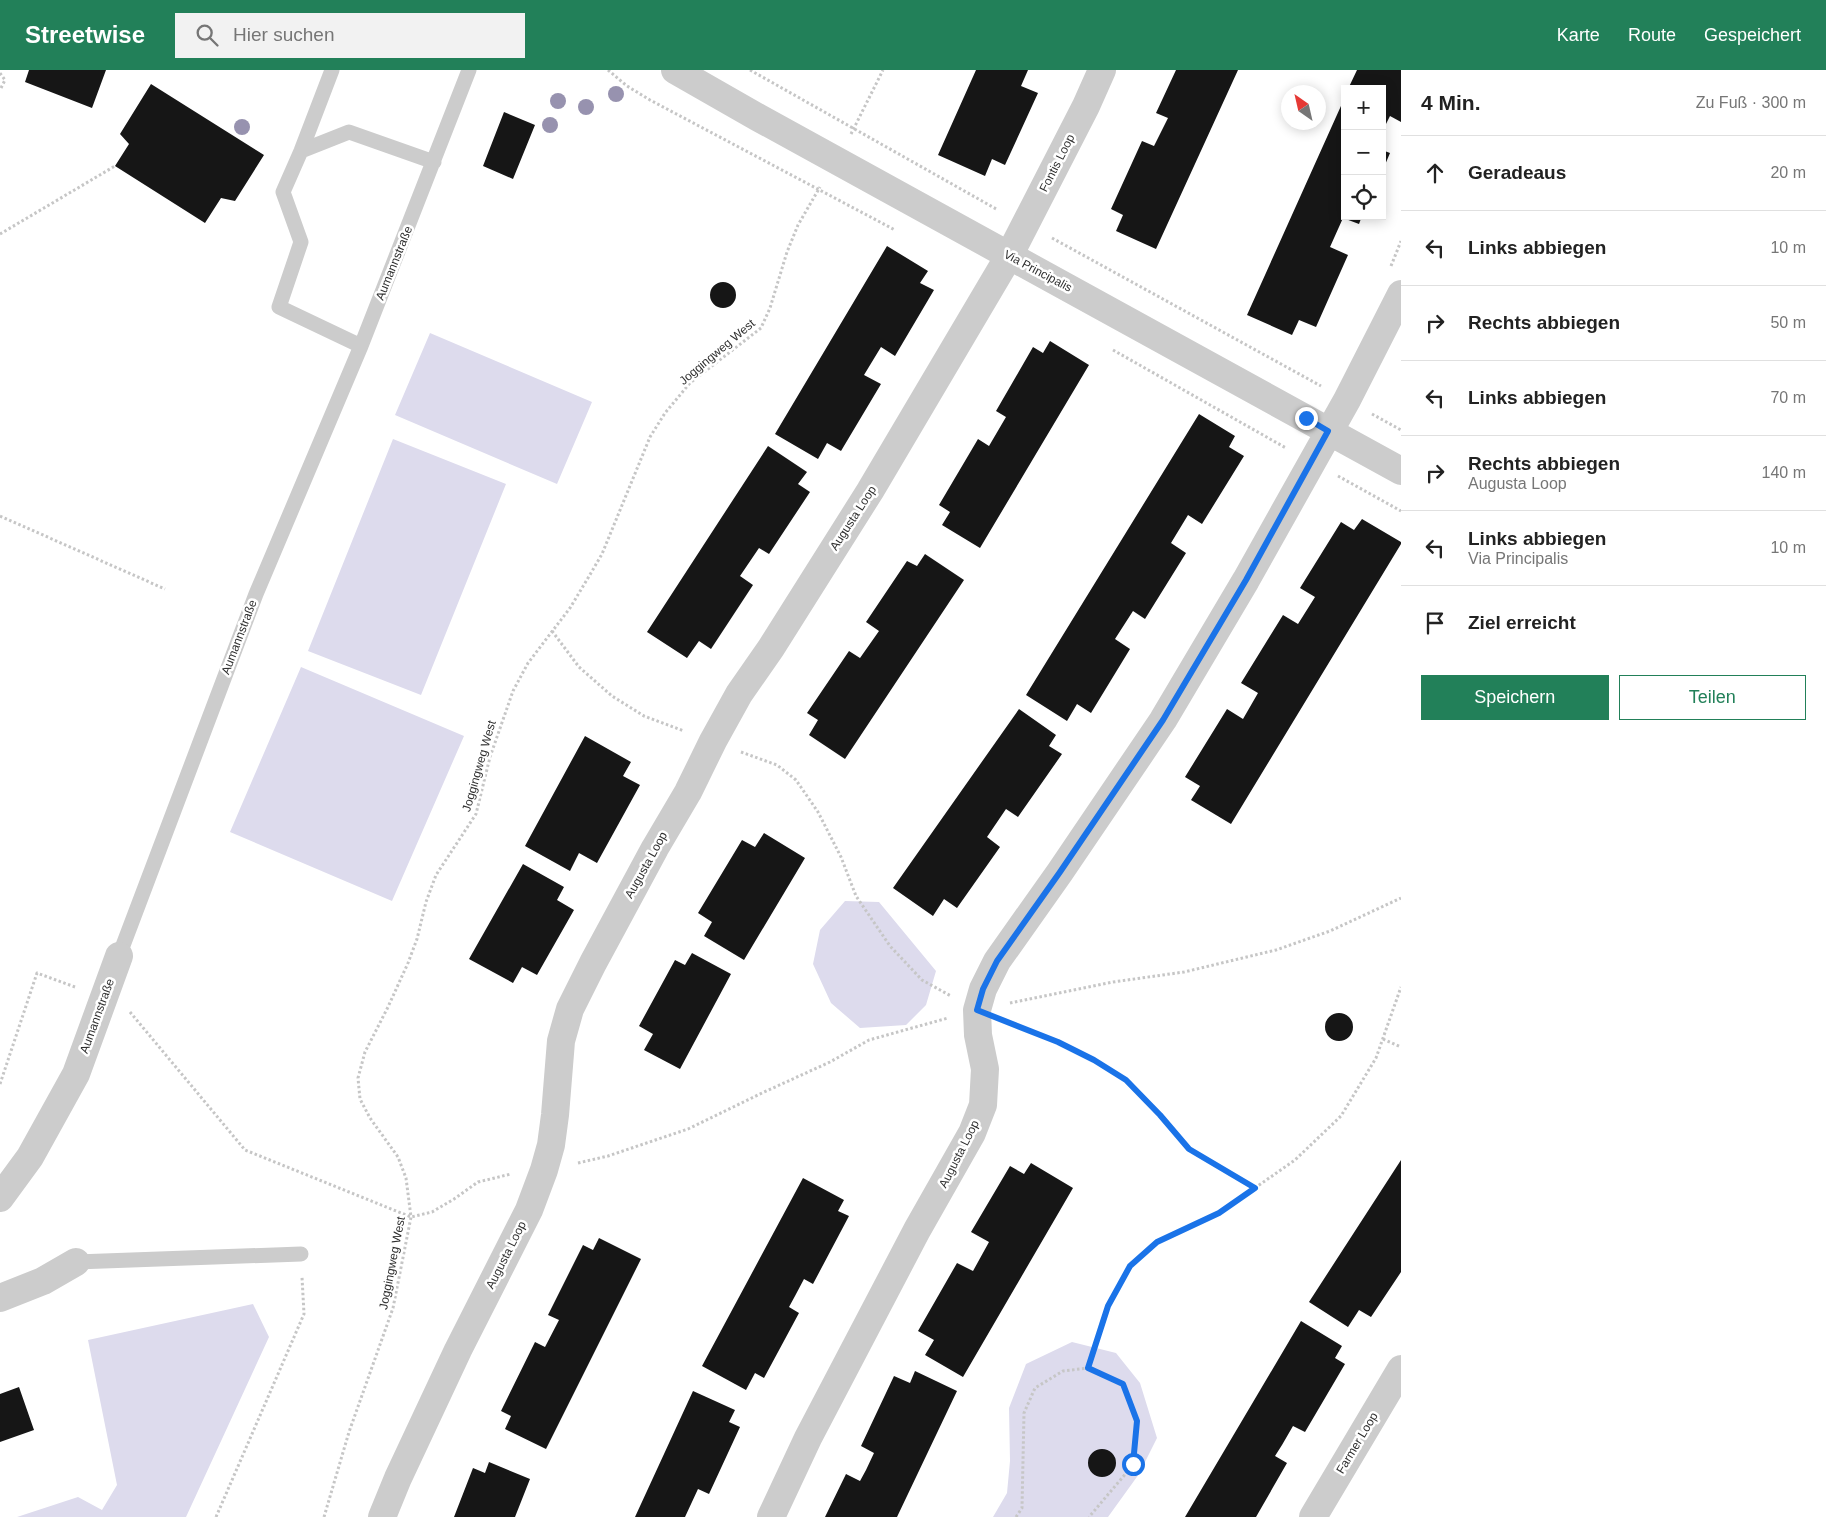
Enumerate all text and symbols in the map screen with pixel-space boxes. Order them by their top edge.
search box [175,13,525,58]
text: Streetwise [25,21,145,48]
icon: search [193,21,221,49]
text: Hier suchen [233,24,334,45]
text: Karte [1557,25,1600,45]
text: Route [1628,25,1676,45]
text: Gespeichert [1704,25,1801,45]
north arrow [1281,85,1326,130]
map controls [1341,85,1386,220]
button: + [1341,85,1386,130]
text: 4 Min. [1421,91,1481,114]
text: Zu Fuß · 300 m [1696,94,1806,111]
button: − [1341,130,1386,175]
street label: Fontis Loop [1037,132,1078,194]
icon: ahead [1421,159,1449,187]
text: Geradeaus [1468,162,1566,183]
text: 20 m [1770,164,1806,181]
button: locate [1341,175,1386,220]
street label: Aumannstraße [373,224,415,302]
icon: left [1421,234,1449,262]
text: Links abbiegen [1468,237,1606,258]
text: 10 m [1770,239,1806,256]
street label: Via Principalis [1002,247,1074,295]
icon: right [1421,309,1449,337]
text: Rechts abbiegen [1468,312,1620,333]
text: 50 m [1770,314,1806,331]
street label: Joggingweg West [676,316,758,388]
icon: left [1421,384,1449,412]
text: Links abbiegen [1468,387,1606,408]
text: 70 m [1770,389,1806,406]
route end [1295,407,1318,430]
text: Rechts abbiegen [1468,453,1620,474]
icon: right [1421,459,1449,487]
text: 140 m [1762,464,1806,481]
text: Augusta Loop [1468,475,1567,492]
street label: Augusta Loop [827,483,879,553]
text: Links abbiegen [1468,528,1606,549]
icon: left [1421,534,1449,562]
text: 10 m [1770,539,1806,556]
text: Via Principalis [1468,550,1568,567]
street label: Aumannstraße [218,597,260,676]
icon: arrive [1421,609,1449,637]
text: Ziel erreicht [1468,612,1576,633]
button: Speichern [1421,675,1609,720]
button: Teilen [1619,675,1806,720]
street label: Joggingweg West [459,718,499,813]
street label: Augusta Loop [622,829,670,901]
street label: Aumannstraße [77,976,117,1055]
street label: Augusta Loop [936,1118,982,1190]
street label: Joggingweg West [376,1215,408,1311]
street label: Augusta Loop [483,1219,529,1291]
street label: Farmer Loop [1333,1410,1381,1476]
route start [1122,1453,1145,1476]

